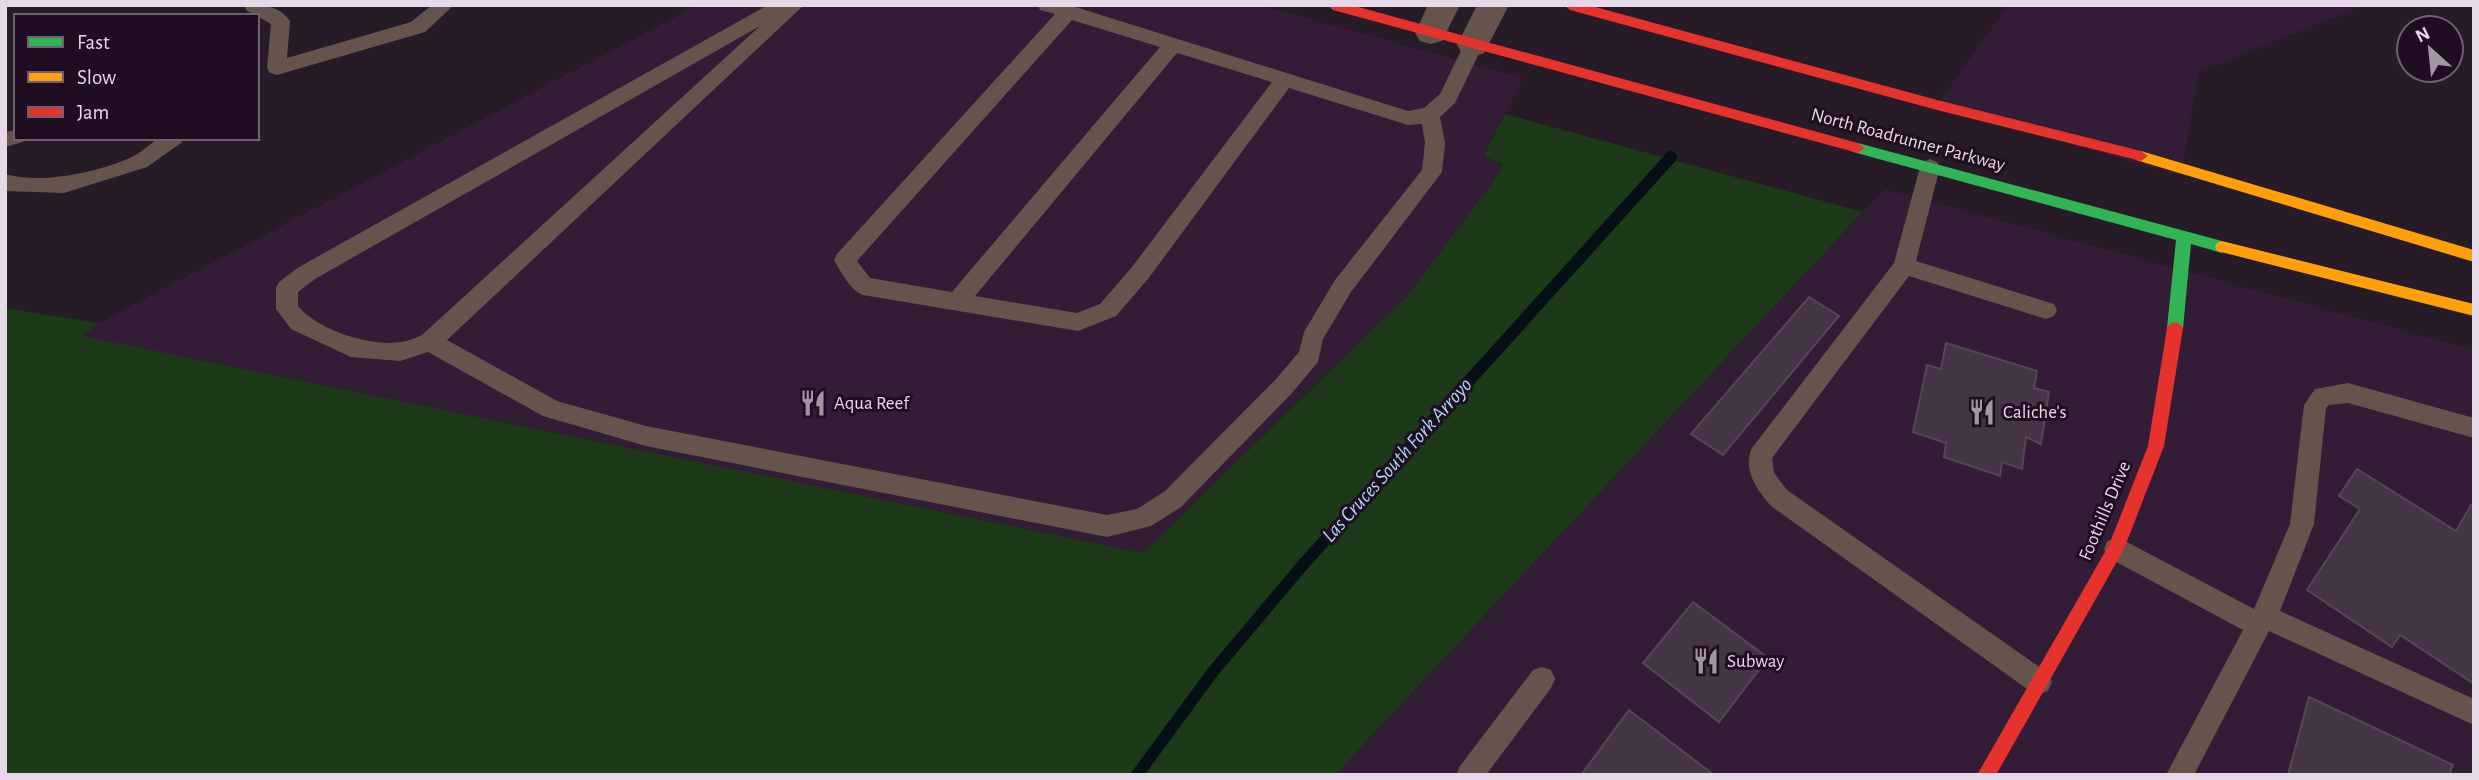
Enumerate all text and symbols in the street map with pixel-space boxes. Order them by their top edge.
legend [14,14,259,140]
north arrow [2395,14,2465,84]
text: N [2413,24,2433,47]
text: Fast [77,32,110,53]
text: Slow [77,67,116,88]
text: Jam [77,102,109,123]
street label: North Roadrunner Parkway [1809,105,2007,175]
water label: Las Cruces South Fork Arroyo [1318,374,1476,546]
restaurant icon: Aqua Reef [798,388,828,418]
place label: Aqua Reef [834,394,910,413]
restaurant icon: Caliche's [1967,397,1997,427]
place label: Caliche's [2003,403,2067,422]
street label: Foothills Drive [2076,459,2134,563]
restaurant icon: Subway [1691,646,1721,676]
place label: Subway [1727,652,1784,671]

